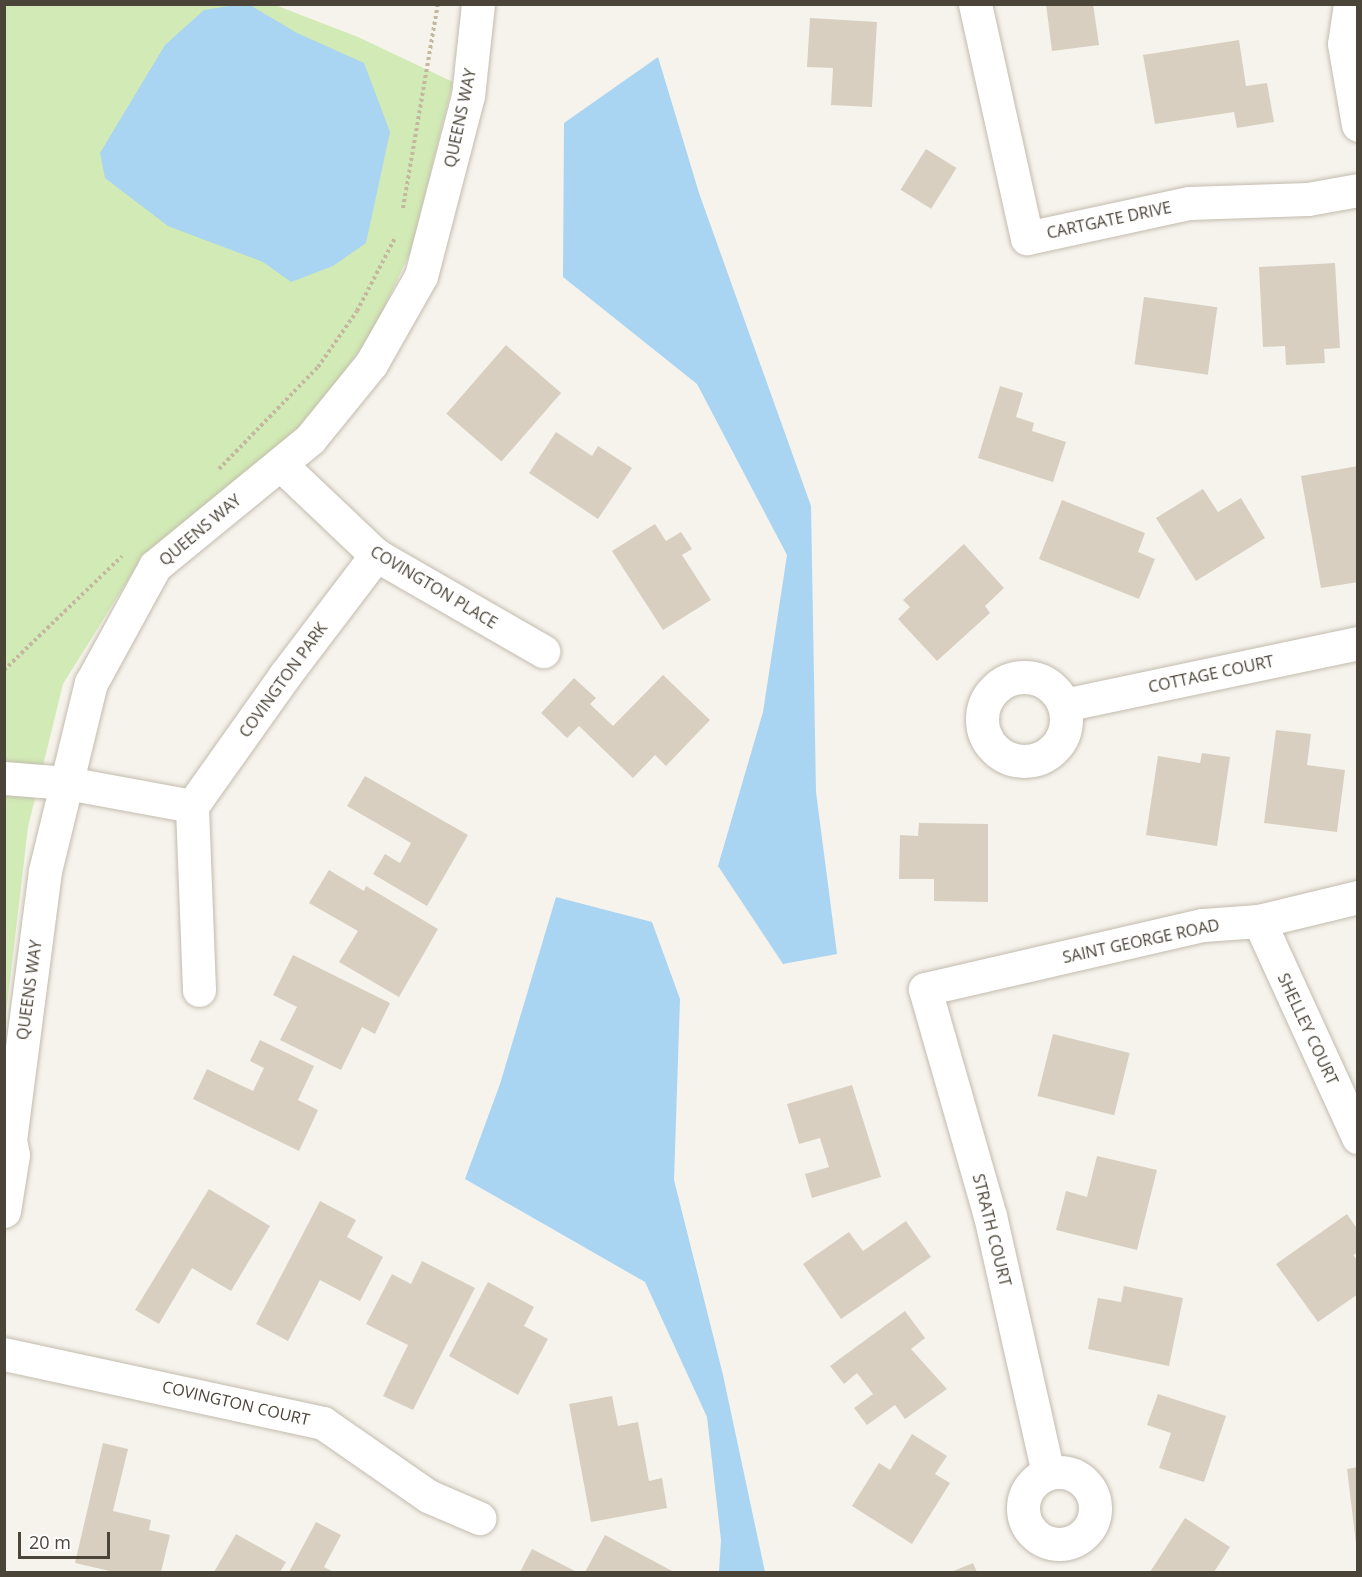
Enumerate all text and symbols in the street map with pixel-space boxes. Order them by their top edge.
street label: QUEENS WAY [440,67,480,169]
street label: CARTGATE DRIVE [1045,197,1173,243]
street label: QUEENS WAY [155,490,245,570]
street label: COVINGTON PLACE [367,541,501,633]
street label: COVINGTON PARK [235,619,331,741]
street label: COTTAGE COURT [1146,651,1276,697]
street label: SAINT GEORGE ROAD [1061,915,1221,967]
street label: QUEENS WAY [12,939,46,1041]
street label: SHELLEY COURT [1274,970,1342,1088]
street label: STRATH COURT [969,1172,1015,1288]
street label: COVINGTON COURT [160,1377,312,1429]
scale bar [21,1520,112,1558]
text: 20 m [29,1530,71,1554]

